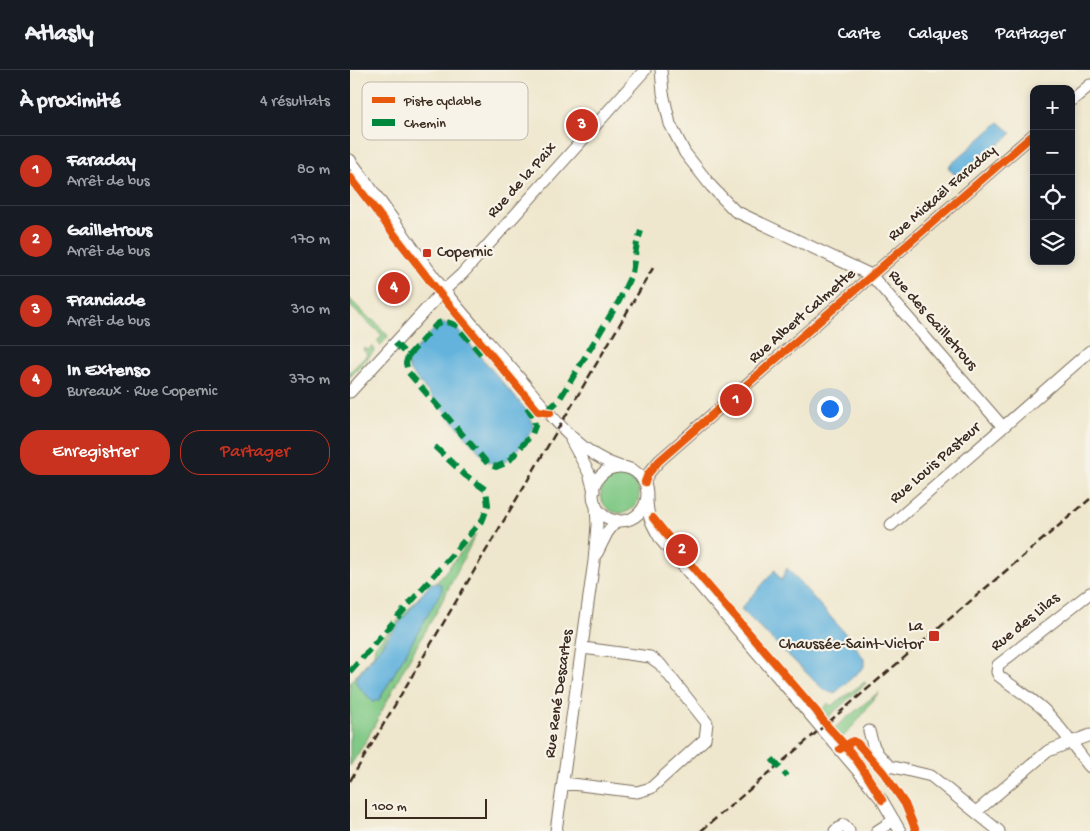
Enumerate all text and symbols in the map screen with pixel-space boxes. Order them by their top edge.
text: Atlasly [25,20,94,49]
text: Carte [838,24,881,45]
text: Calques [909,24,967,45]
text: Partager [995,24,1065,45]
legend [362,82,528,140]
map controls [1030,85,1075,265]
button: + [1030,85,1075,130]
text: À proximité [20,90,121,115]
text: 4 résultats [260,93,330,112]
text: Piste cyclable [403,94,482,111]
pin: 3 [566,106,598,144]
text: Chemin [404,116,446,133]
button: − [1030,130,1075,175]
street label: Rue de la Paix [484,139,562,223]
street label: Rue Mickaël Faraday [885,142,1001,246]
text: Faraday [67,150,136,173]
text: 1 [33,161,39,180]
text: 80 m [297,161,330,180]
text: Arrêt de bus [67,173,150,192]
button: locate [1030,175,1075,220]
text: Gailletrous [67,220,152,243]
button: layers [1030,220,1075,265]
text: 2 [32,231,40,250]
text: 170 m [291,231,330,250]
text: Arrêt de bus [67,243,150,262]
place label: Copernic [437,244,493,263]
marker: Copernic [421,247,433,259]
street label: Rue Albert Calmette [746,265,861,369]
street label: Rue des Gailletrous [883,267,982,376]
pin: 4 [378,269,410,307]
text: Franciade [67,290,145,313]
text: 3 [32,301,40,320]
text: 310 m [291,301,330,320]
text: Arrêt de bus [67,313,150,332]
text: In Extenso [67,360,150,383]
text: 4 [32,371,40,390]
text: 370 m [289,371,330,390]
pin: 1 [720,381,752,419]
text: Bureaux · Rue Copernic [67,383,217,402]
your location [817,396,843,422]
street label: Rue Louis Pasteur [887,418,986,509]
button: Enregistrer [20,430,170,475]
button: Partager [180,430,330,475]
pin: 2 [666,531,698,569]
street label: Rue des Lilas [988,589,1065,656]
place label: La Chaussée-Saint-Victor [779,618,924,655]
street label: Rue René Descartes [542,627,579,759]
marker: La Chaussée-Saint-Victor [927,629,941,643]
scale bar [365,796,488,819]
text: 100 m [372,799,407,816]

